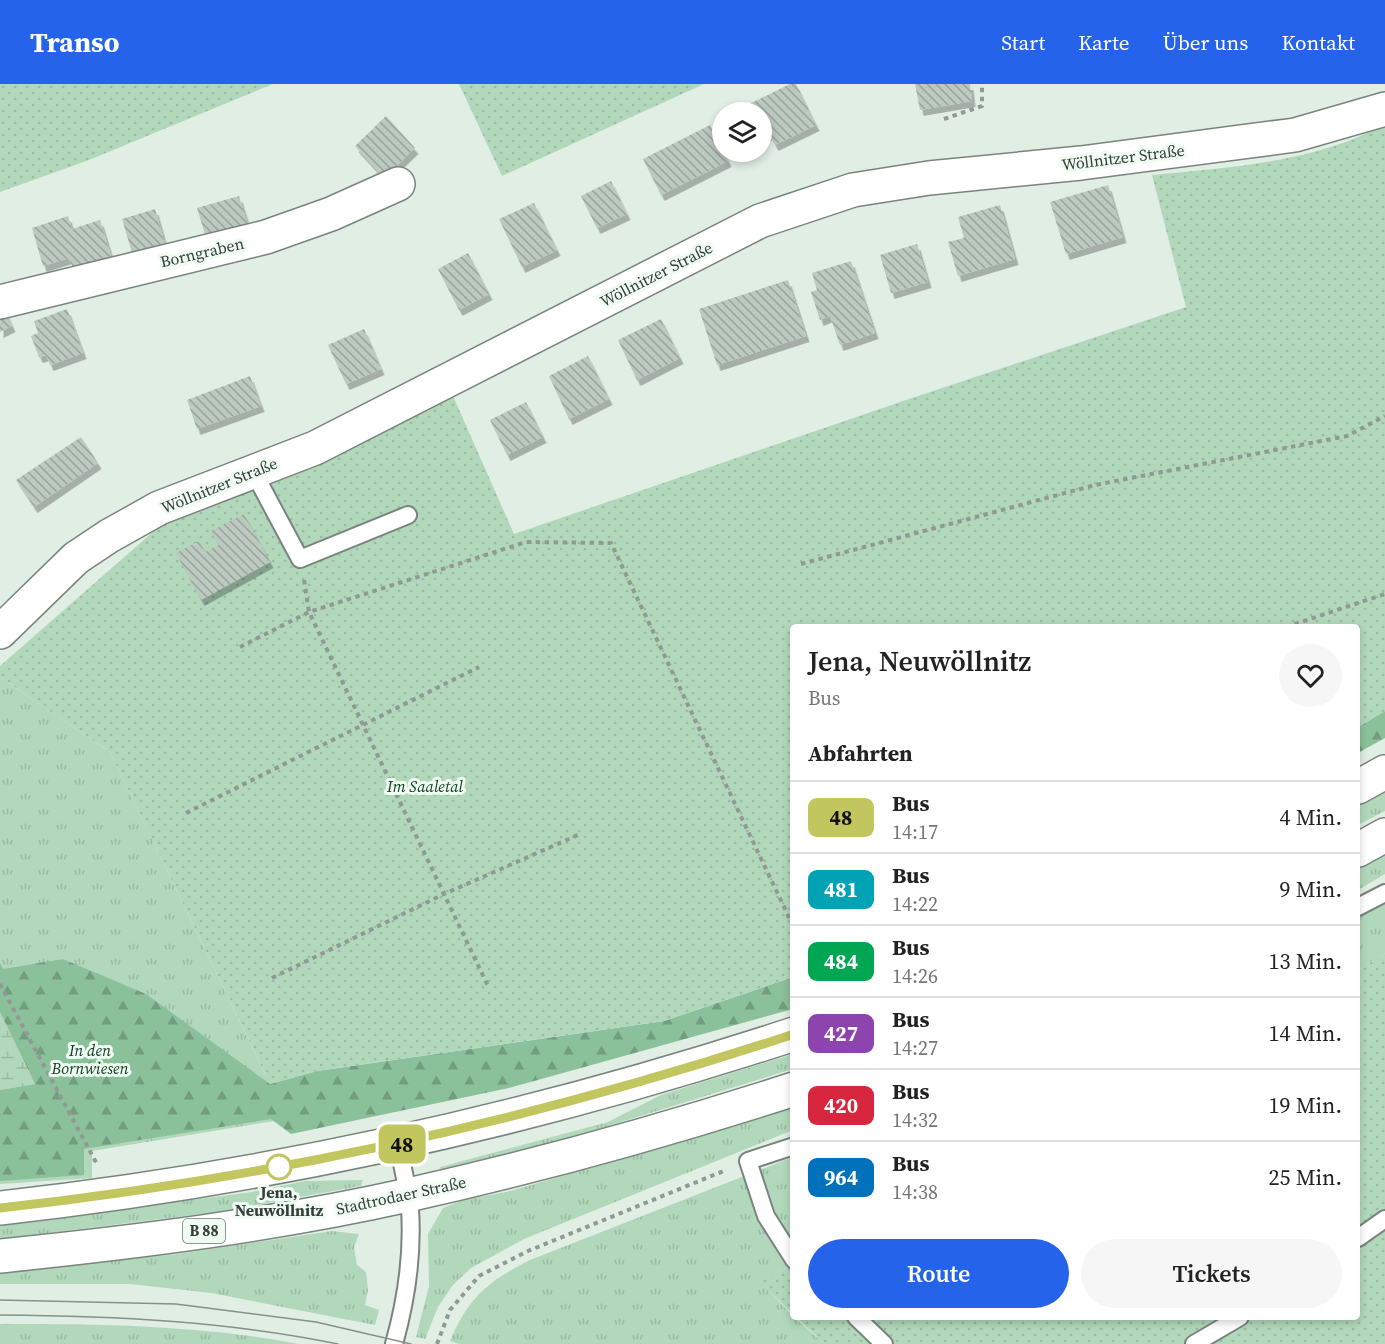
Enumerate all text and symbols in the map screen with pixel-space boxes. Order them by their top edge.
text: Transo [30,23,120,61]
text: Start [1001,28,1045,57]
text: Karte [1078,28,1129,57]
text: Über uns [1162,28,1248,57]
text: Kontakt [1281,28,1355,57]
map controls [712,102,772,162]
button: layers [712,102,772,162]
street label: Wöllnitzer Straße [1060,139,1186,175]
street label: Borngraben [158,232,246,272]
street label: Wöllnitzer Straße [596,236,716,312]
street label: Wöllnitzer Straße [158,452,280,518]
text: Jena, Neuwöllnitz [808,642,1031,680]
button: heart [1279,644,1342,707]
text: Bus [808,684,841,712]
text: Abfahrten [808,738,913,768]
park label: Im Saaletal [386,775,463,797]
text: Bus [892,788,929,818]
text: 4 Min. [1280,802,1342,832]
text: 48 [830,803,852,832]
text: 14:17 [892,818,938,846]
text: Bus [892,860,929,890]
text: 9 Min. [1280,874,1342,904]
text: 481 [824,875,858,904]
text: 14:22 [892,890,938,918]
text: Bus [892,932,929,962]
text: 13 Min. [1269,946,1342,976]
text: 484 [824,947,858,976]
text: 14:26 [892,962,938,990]
text: Bus [892,1004,929,1034]
text: 14 Min. [1269,1018,1342,1048]
text: 427 [824,1019,858,1048]
text: 14:27 [892,1034,938,1062]
park label: In den Bornwiesen [51,1039,128,1079]
text: Bus [892,1076,929,1106]
text: 19 Min. [1269,1090,1342,1120]
text: 420 [824,1091,858,1120]
text: 14:32 [892,1106,938,1134]
line badge: 48 [375,1124,429,1164]
text: 48 [391,1130,413,1159]
text: Bus [892,1148,929,1178]
marker: Jena, Neuwöllnitz [266,1154,292,1180]
text: 25 Min. [1269,1162,1342,1192]
text: 964 [824,1163,858,1192]
street label: Stadtrodaer Straße [334,1170,468,1220]
text: 14:38 [892,1178,938,1206]
place label: Jena, Neuwöllnitz [235,1181,324,1221]
road number: B 88 [183,1219,225,1243]
button: Route [808,1239,1069,1308]
button: Tickets [1081,1239,1342,1308]

